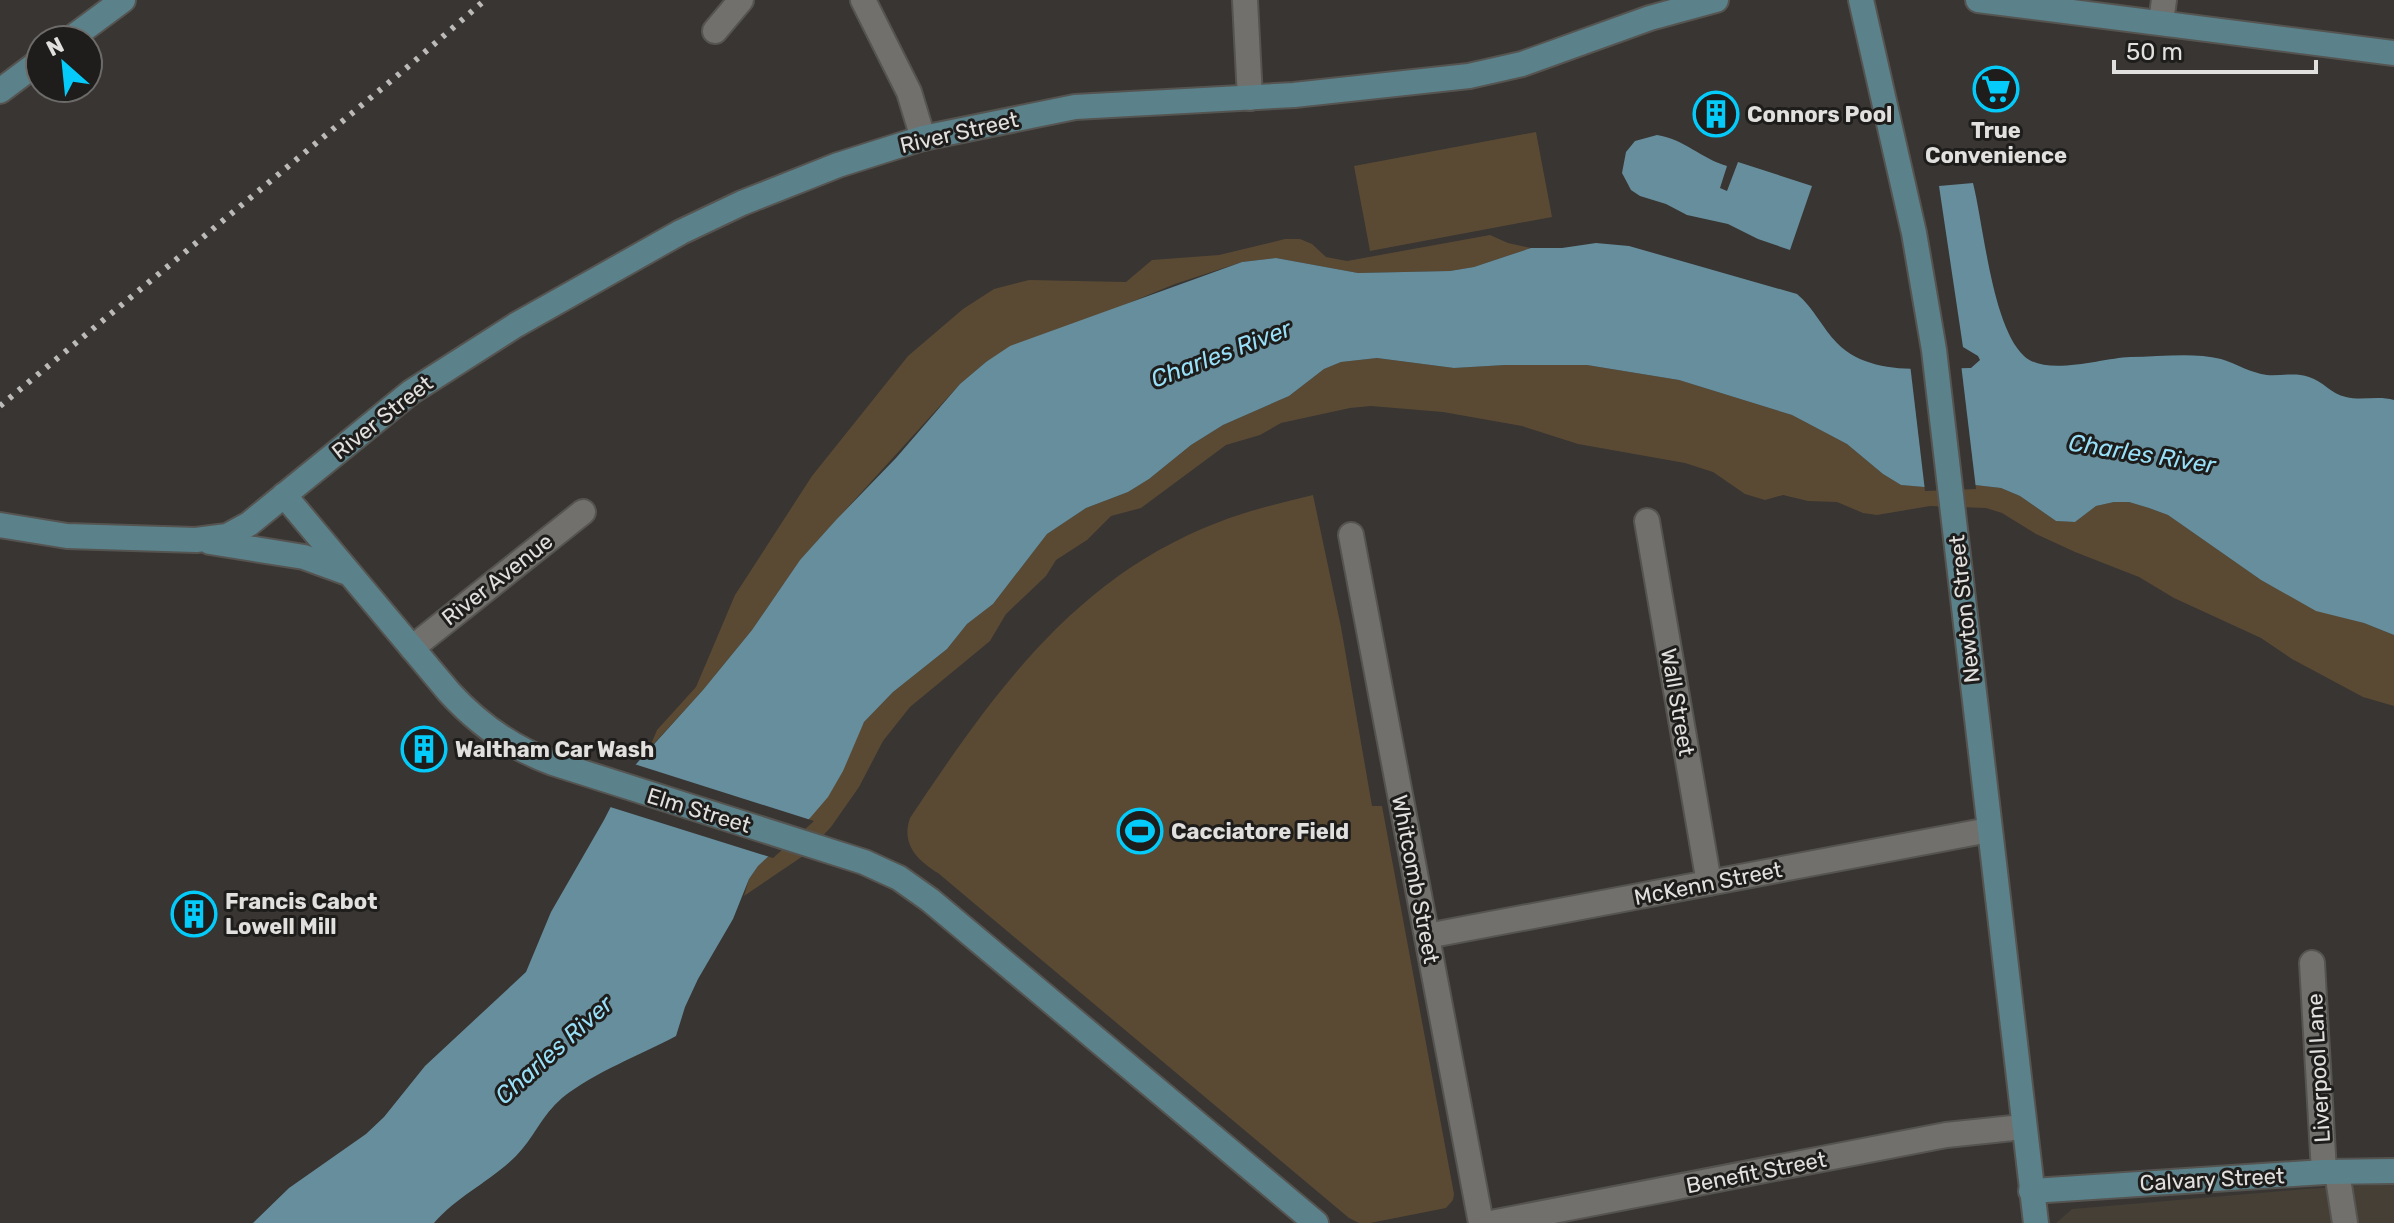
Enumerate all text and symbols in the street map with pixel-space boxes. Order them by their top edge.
north arrow [24,24,104,104]
scale bar [2114,24,2316,74]
text: N [42,31,68,62]
text: 50 m [2126,38,2183,66]
supermarket icon: True Convenience [1972,65,2020,113]
building icon: Connors Pool [1692,90,1740,138]
place label: Connors Pool [1747,101,1892,128]
street label: River Street [897,106,1021,159]
place label: True Convenience [1925,117,2067,169]
water label: Charles River [1147,314,1296,394]
street label: River Street [326,369,438,465]
water label: Charles River [2067,429,2218,480]
street label: River Avenue [436,528,558,631]
street label: Newton Street [1943,533,1986,684]
street label: Wall Street [1655,646,1700,758]
building icon: Waltham Car Wash [400,725,448,773]
place label: Waltham Car Wash [455,736,654,763]
street label: Elm Street [644,782,754,839]
street label: Whitcomb Street [1386,792,1445,966]
sports icon: Cacciatore Field [1116,807,1164,855]
place label: Cacciatore Field [1171,818,1349,845]
street label: McKenn Street [1632,856,1785,911]
place label: Francis Cabot Lowell Mill [225,888,377,940]
building icon: Francis Cabot Lowell Mill [170,890,218,938]
water label: Charles River [490,989,619,1110]
street label: Liverpool Lane [2301,993,2336,1143]
street label: Benefit Street [1684,1146,1829,1199]
street label: Calvary Street [2139,1162,2286,1197]

